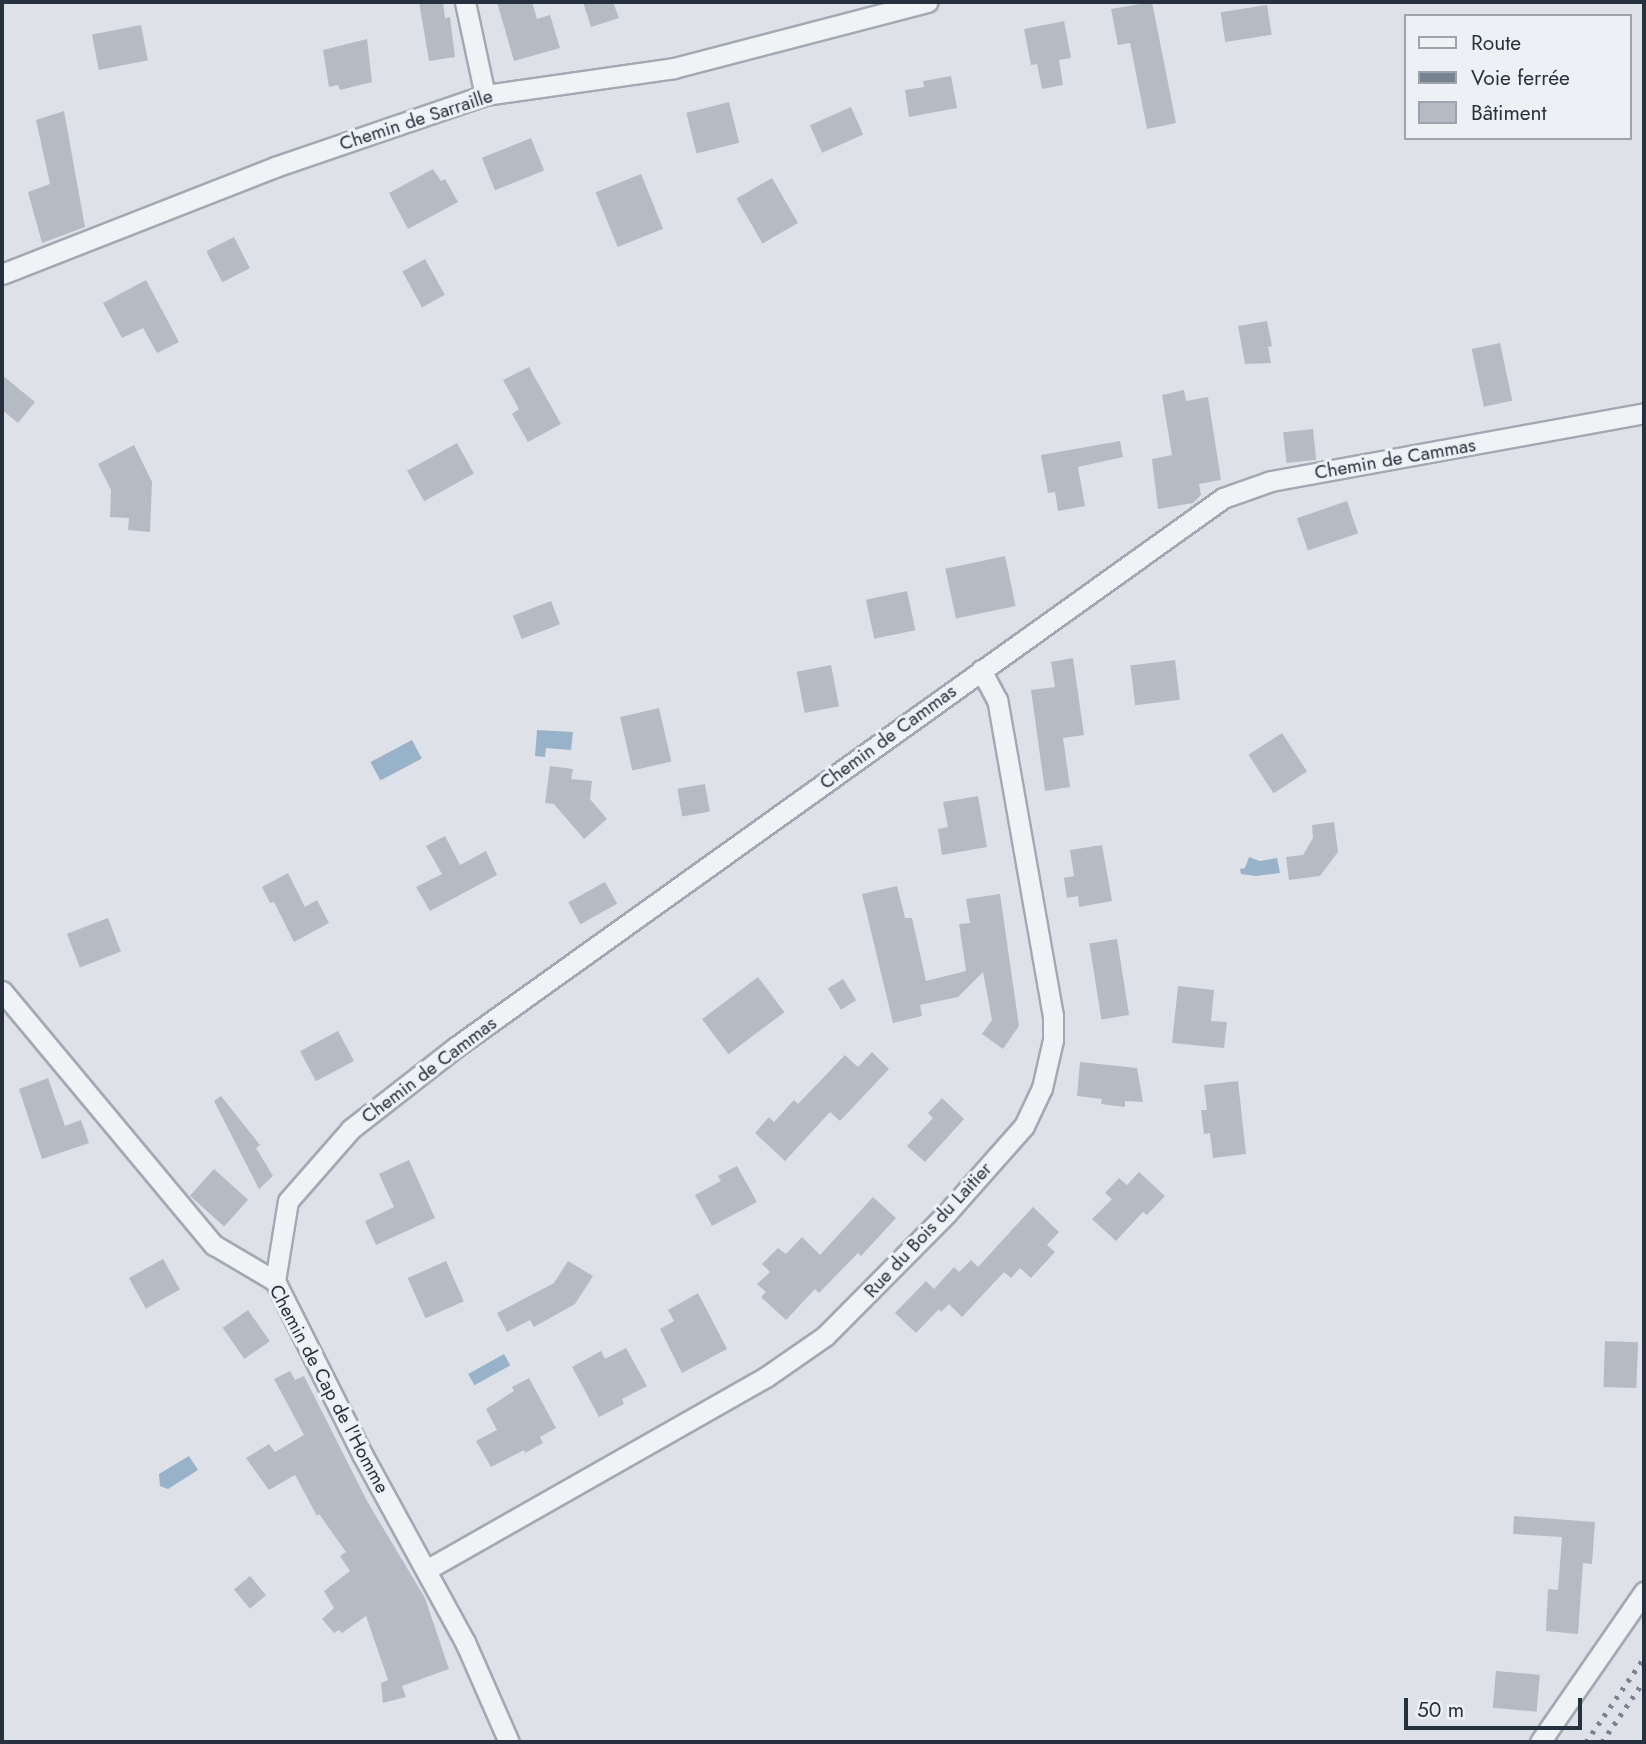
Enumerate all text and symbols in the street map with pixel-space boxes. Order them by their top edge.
legend [1404,14,1632,140]
text: Route [1471,28,1521,58]
text: Voie ferrée [1471,63,1570,93]
street label: Chemin de Sarraille [337,84,495,156]
text: Bâtiment [1471,98,1547,128]
street label: Chemin de Cammas [1313,434,1477,484]
street label: Chemin de Cammas [815,680,961,794]
street label: Chemin de Cammas [357,1012,501,1128]
street label: Rue du Bois du Laitier [859,1158,997,1302]
street label: Chemin de Cap de l'Homme [264,1281,394,1497]
scale bar [1408,1684,1586,1728]
text: 50 m [1417,1695,1464,1725]

